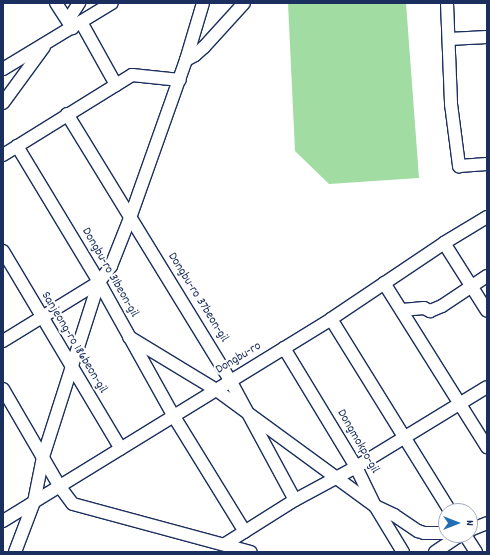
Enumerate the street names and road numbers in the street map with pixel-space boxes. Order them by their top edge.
street label: Dongbu-ro 31beon-gil [77,225,141,321]
street label: Dongbu-ro 37beon-gil [163,250,231,346]
street label: Sanjeong-ro 186beon-gil [37,289,109,397]
street label: Dongbu-ro [213,339,265,379]
street label: Dongmokpo-gil [332,407,382,477]

